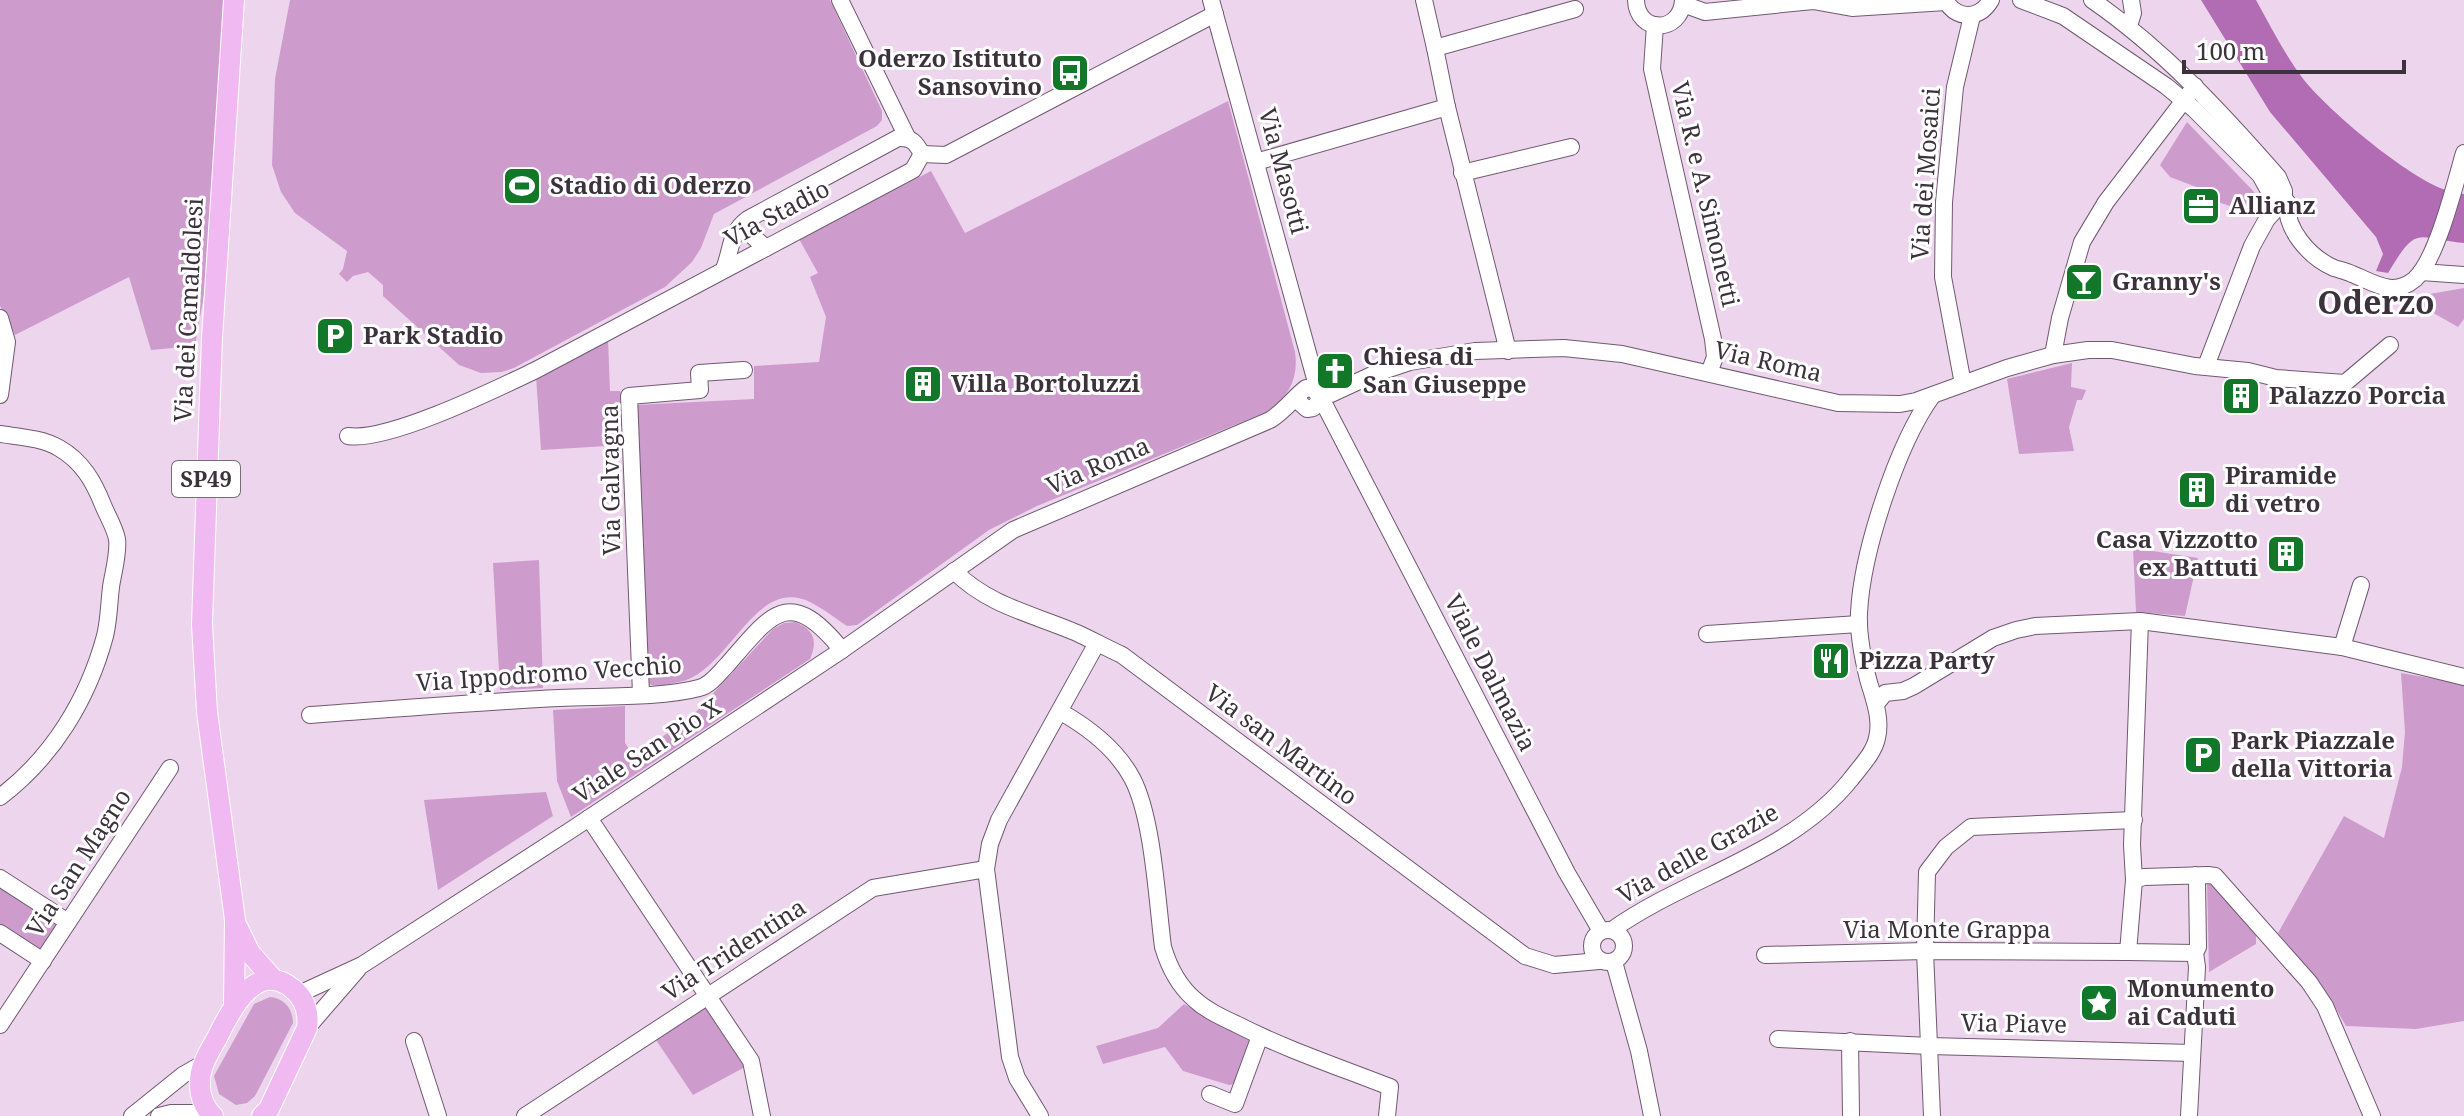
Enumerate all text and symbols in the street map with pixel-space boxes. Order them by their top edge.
scale bar [2184,24,2404,74]
text: 100 m [2196,34,2265,67]
place label: Oderzo Istituto Sansovino [858,41,1042,102]
bus stop icon: Oderzo Istituto Sansovino [1049,52,1091,94]
street label: Via R. e A. Simonetti [1665,78,1748,310]
street label: Via dei Mosaici [1902,86,1947,261]
street label: Via Masotti [1252,104,1317,237]
sports icon: Stadio di Oderzo [501,165,543,207]
place label: Stadio di Oderzo [550,168,751,201]
street label: Via Stadio [718,171,835,254]
office icon: Allianz [2180,185,2222,227]
place label: Allianz [2229,188,2316,221]
street label: Via dei Camaldolesi [165,197,210,423]
bar icon: Granny's [2063,261,2105,303]
place label: Granny's [2112,264,2221,297]
district label: Oderzo [2317,280,2435,323]
parking icon: Park Stadio [314,315,356,357]
place label: Park Stadio [363,318,504,351]
street label: Via Roma [1711,332,1825,389]
place label: Chiesa di San Giuseppe [1363,339,1526,400]
church icon: Chiesa di San Giuseppe [1314,350,1356,392]
building icon: Villa Bortoluzzi [902,363,944,405]
place label: Villa Bortoluzzi [951,366,1140,399]
building icon: Palazzo Porcia [2220,375,2262,417]
place label: Palazzo Porcia [2269,378,2446,411]
street label: Via Galvagna [592,404,627,556]
street label: Via Roma [1041,428,1154,501]
place label: Piramide di vetro [2225,458,2337,519]
road number: SP49 [172,461,240,497]
building icon: Piramide di vetro [2176,469,2218,511]
place label: Casa Vizzotto ex Battuti [2096,522,2259,583]
building icon: Casa Vizzotto ex Battuti [2265,533,2307,575]
street label: Viale Dalmazia [1438,588,1545,756]
restaurant icon: Pizza Party [1810,640,1852,682]
place label: Pizza Party [1859,643,1995,676]
street label: Via Ippodromo Vecchio [415,647,683,698]
street label: Via san Martino [1199,676,1365,812]
street label: Viale San Pio X [566,689,727,810]
place label: Park Piazzale della Vittoria [2231,723,2395,784]
parking icon: Park Piazzale della Vittoria [2182,734,2224,776]
street label: Via San Magno [18,782,138,943]
street label: Via delle Grazie [1611,795,1784,911]
street label: Via Tridentina [655,890,812,1008]
street label: Via Monte Grappa [1843,912,2051,945]
place label: Monumento ai Caduti [2127,971,2274,1032]
place icon: Monumento ai Caduti [2078,982,2120,1024]
street label: Via Piave [1961,1005,2067,1040]

